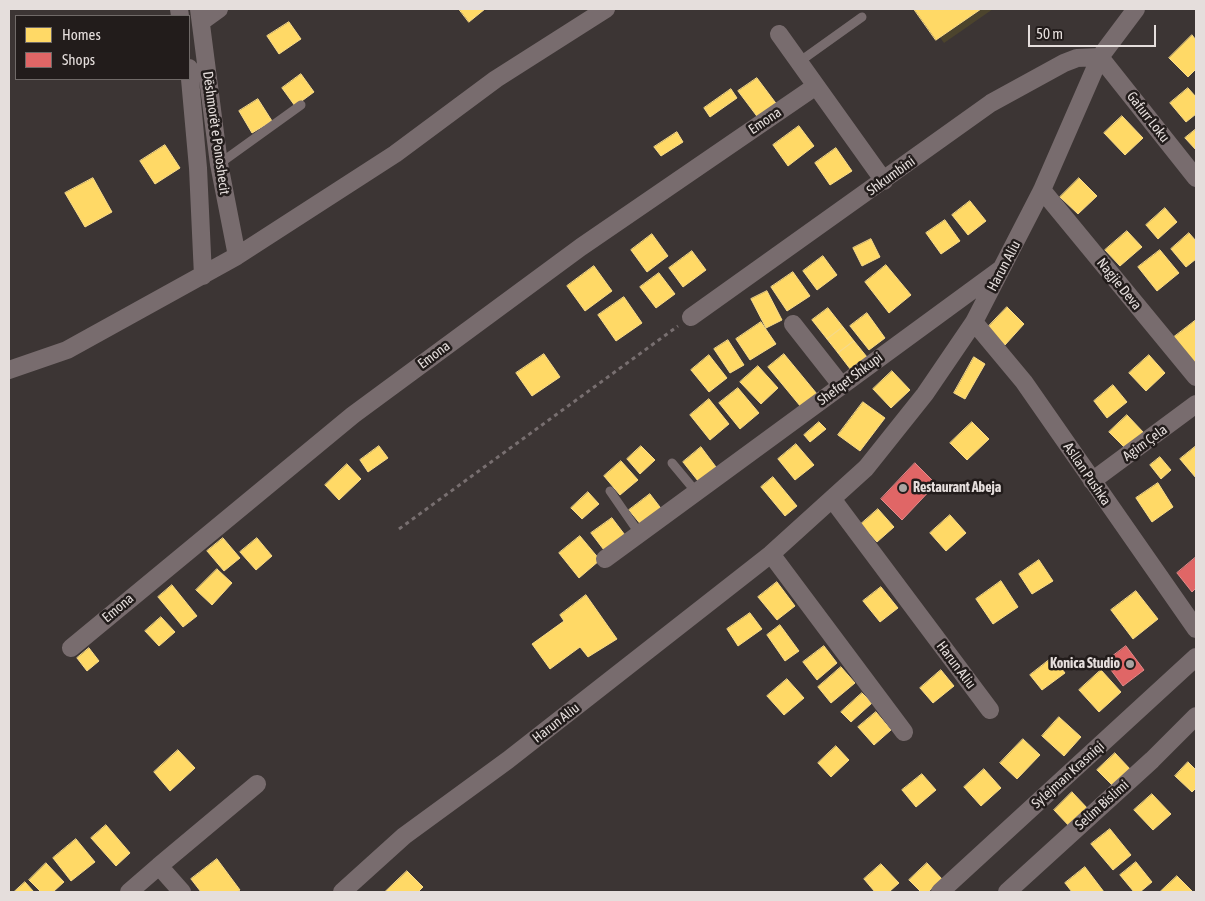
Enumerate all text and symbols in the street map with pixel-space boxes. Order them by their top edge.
legend [15,15,190,80]
scale bar [1030,15,1158,47]
text: 50 m [1036,25,1063,42]
text: Homes [62,26,101,43]
text: Shops [62,51,95,68]
street label: Dëshmorët e Ponoshecit [199,70,233,196]
street label: Gafurr Loku [1123,88,1173,146]
street label: Emona [745,104,785,138]
street label: Shkumbini [864,153,918,199]
street label: Harun Aliu [984,238,1024,294]
street label: Nagjie Deva [1093,255,1145,313]
street label: Emona [415,337,453,373]
street label: Shefqet Shkupi [814,349,886,409]
street label: Agim Çela [1119,421,1171,465]
street label: Asllan Pushka [1060,439,1114,509]
place label: Restaurant Abeja [913,480,1001,496]
marker: Restaurant Abeja [897,482,909,494]
street label: Emona [99,590,137,626]
street label: Harun Aliu [933,638,979,692]
place label: Konica Studio [1050,656,1120,672]
marker: Konica Studio [1124,658,1136,670]
street label: Harun Aliu [529,700,583,746]
street label: Sylejman Krasniqi [1028,738,1108,812]
street label: Selim Bislimi [1072,777,1132,833]

